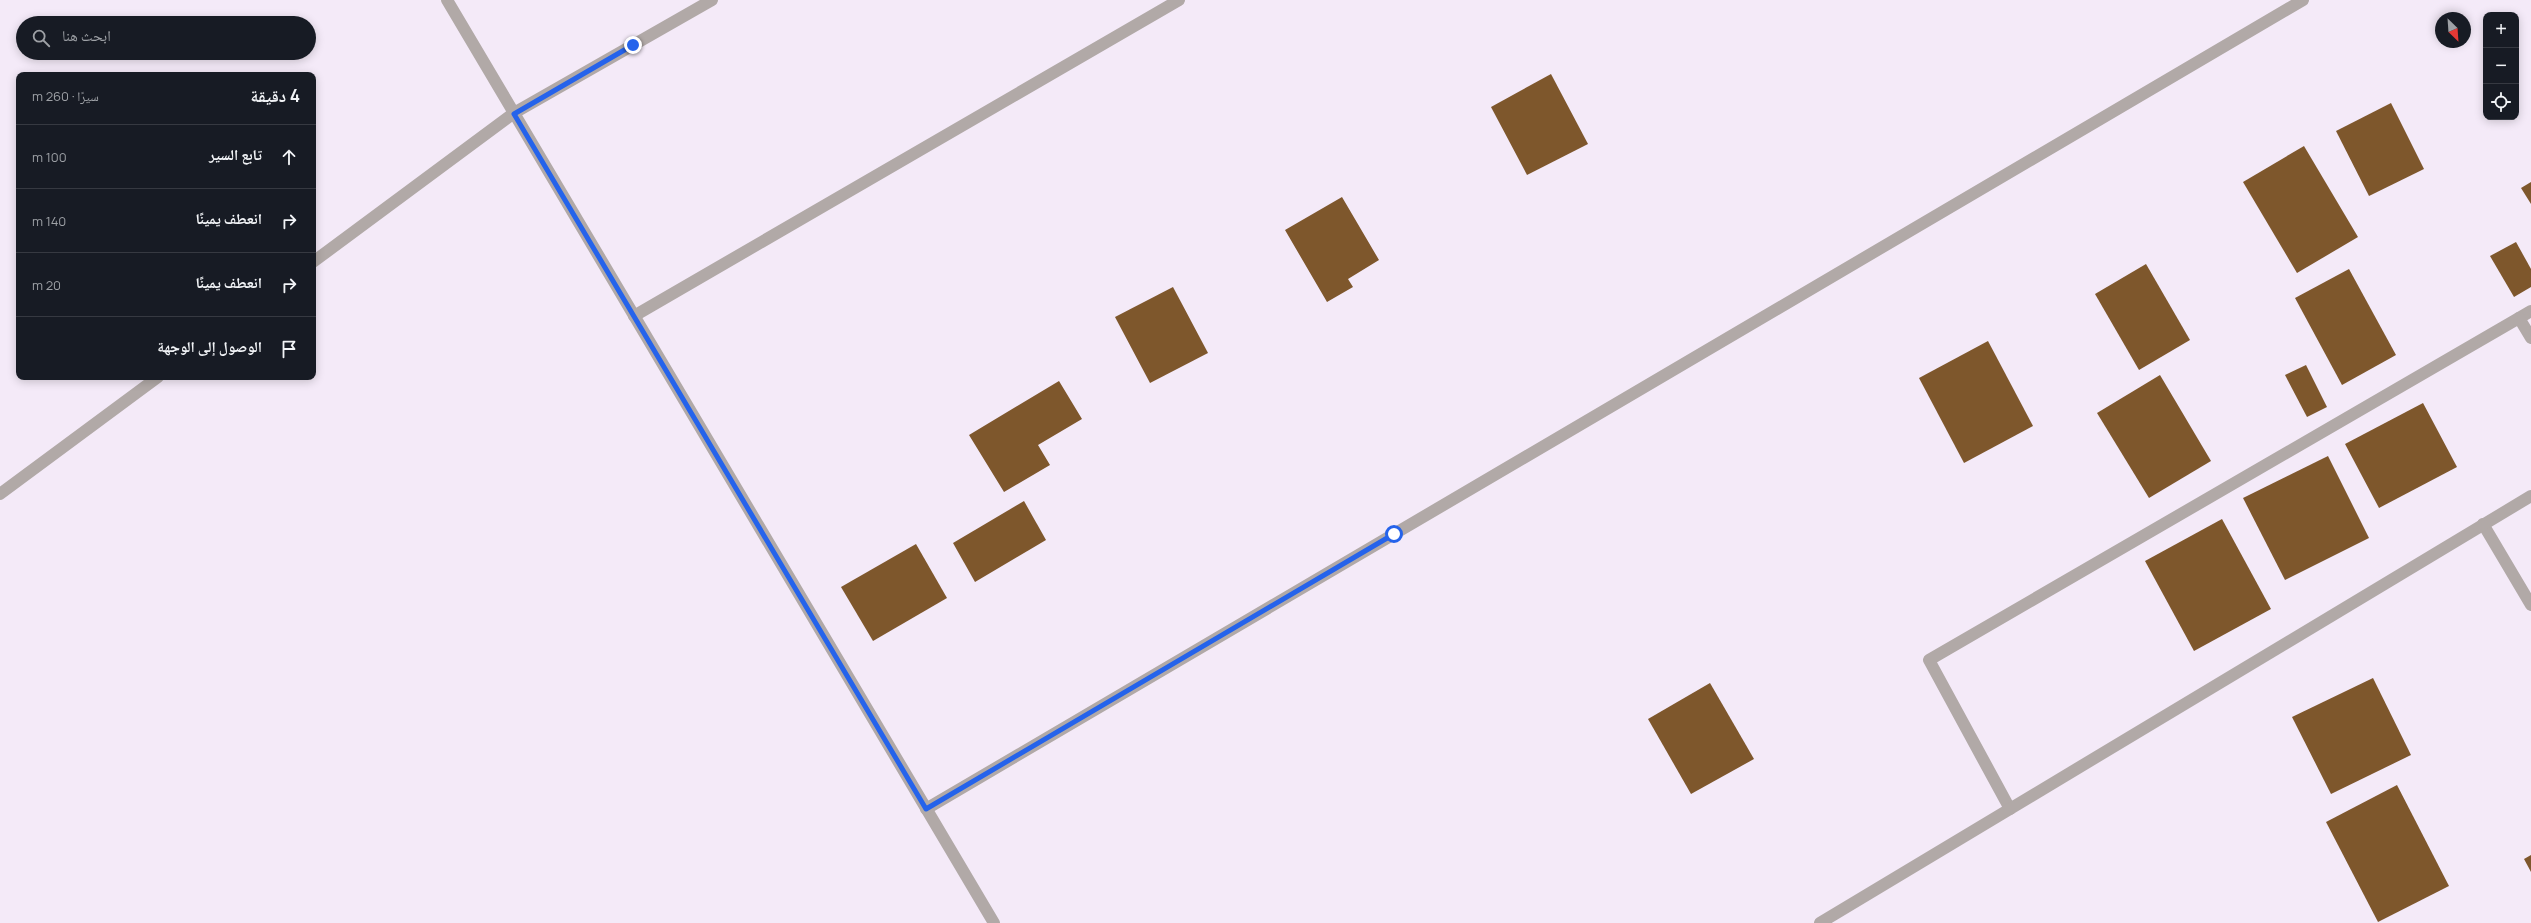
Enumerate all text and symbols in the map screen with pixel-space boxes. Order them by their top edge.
north arrow [2435,12,2471,48]
map controls [2483,12,2519,120]
button: + [2483,12,2519,48]
search box [16,16,316,60]
text: ابحث هنا [62,25,111,46]
icon: search [30,27,52,49]
route end [624,36,642,54]
button: − [2483,48,2519,84]
text: 4 دقيقة [251,84,300,107]
button: locate [2483,84,2519,120]
text: سيرًا · 260 m [32,87,99,105]
text: تابع السير [209,144,262,165]
icon: ahead [278,146,300,168]
text: 100 m [32,148,67,166]
text: انعطف يمينًا [195,208,262,229]
icon: right [278,210,300,232]
text: 140 m [32,212,66,230]
text: انعطف يمينًا [195,272,262,293]
icon: right [278,274,300,296]
text: 20 m [32,276,61,294]
text: الوصول إلى الوجهة [157,336,262,357]
icon: arrive [278,338,300,360]
route start [1385,525,1403,543]

